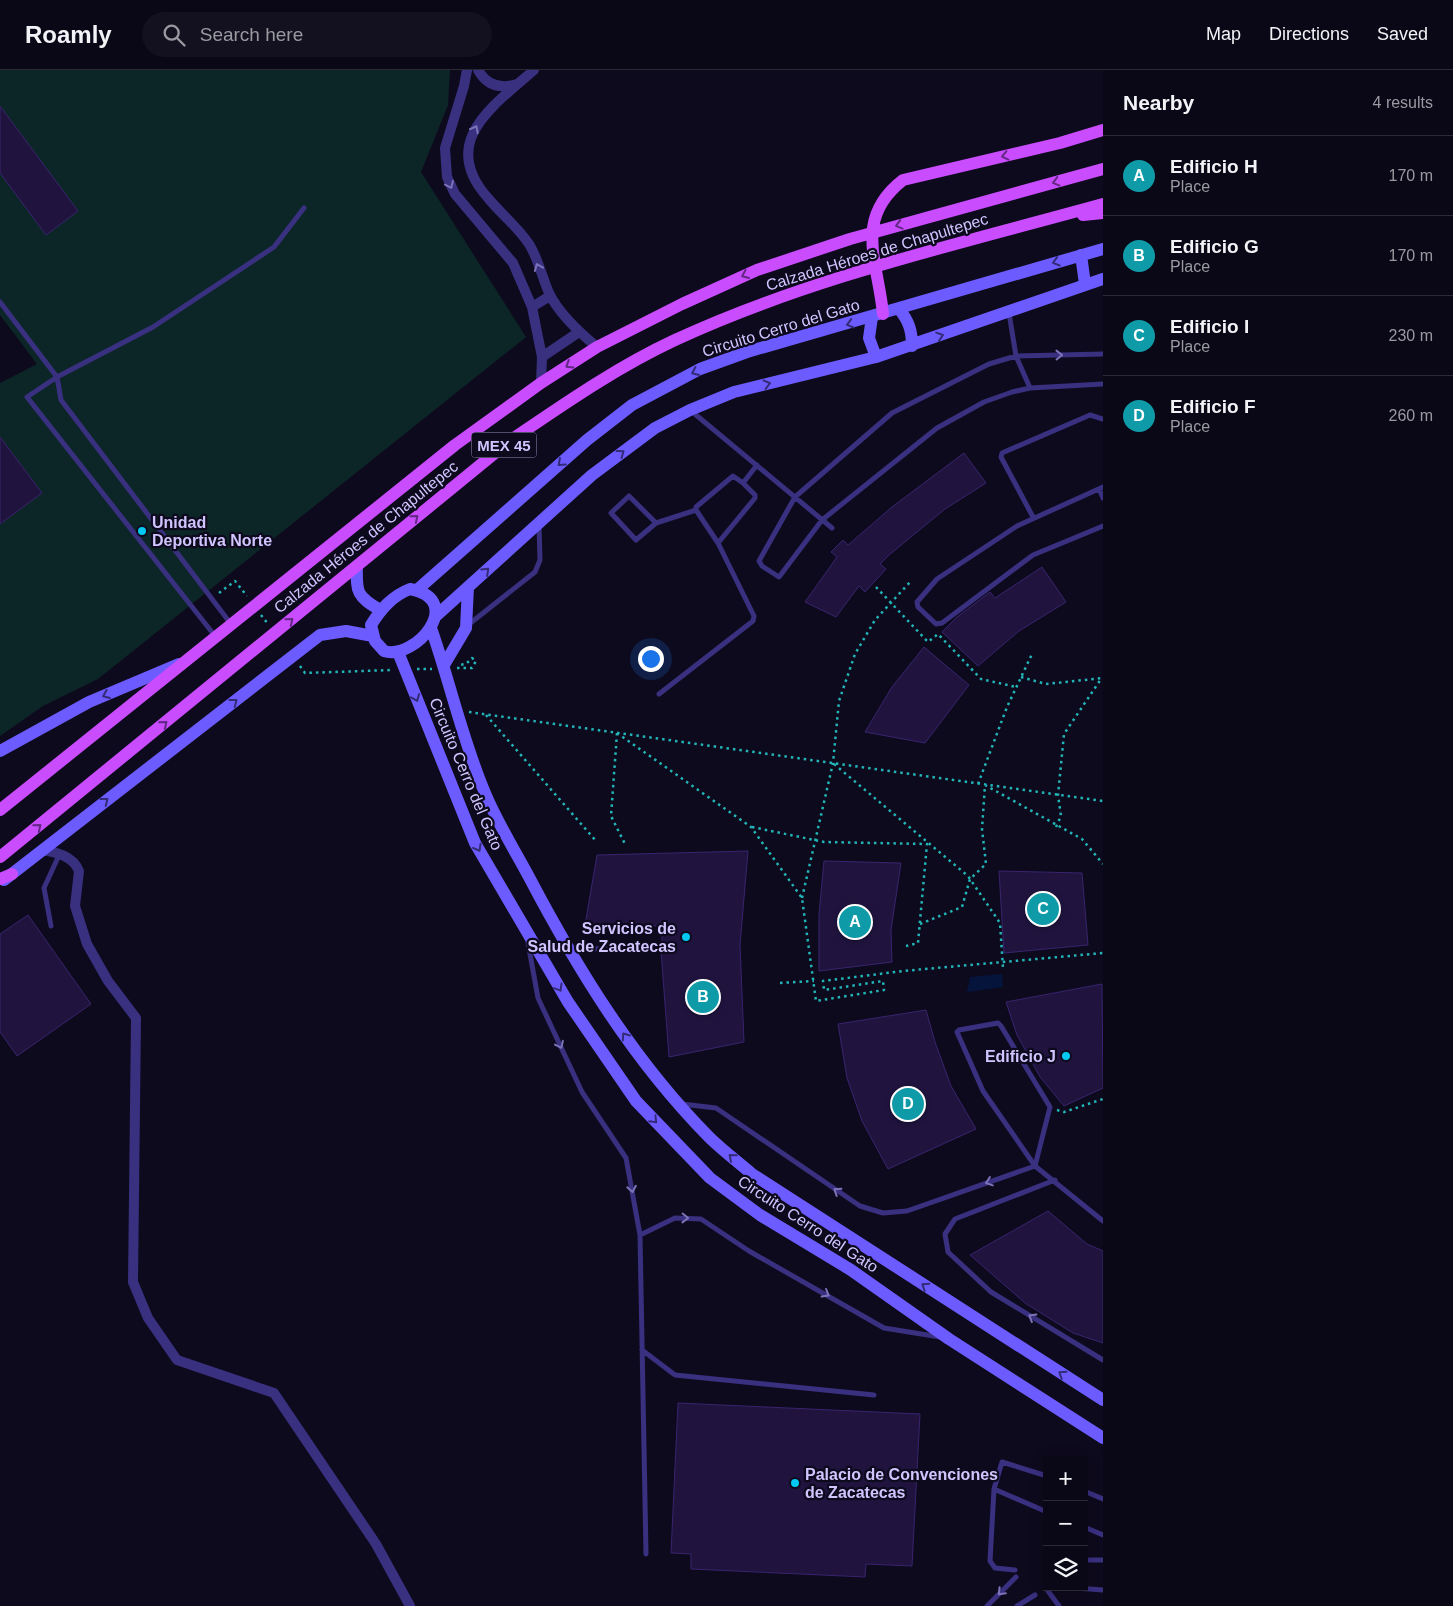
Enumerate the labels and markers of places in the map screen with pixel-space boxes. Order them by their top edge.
place label: Unidad Deportiva Norte [152,514,272,549]
marker: Unidad Deportiva Norte [136,525,148,537]
pin: C [1027,890,1059,928]
pin: A [839,903,871,941]
place label: Servicios de Salud de Zacatecas [527,920,676,955]
marker: Servicios de Salud de Zacatecas [680,931,692,943]
pin: B [687,978,719,1016]
place label: Edificio J [985,1048,1056,1065]
marker: Edificio J [1060,1050,1072,1062]
pin: D [892,1085,924,1123]
place label: Palacio de Convenciones de Zacatecas [805,1466,998,1501]
marker: Palacio de Convenciones de Zacatecas [789,1477,801,1489]

